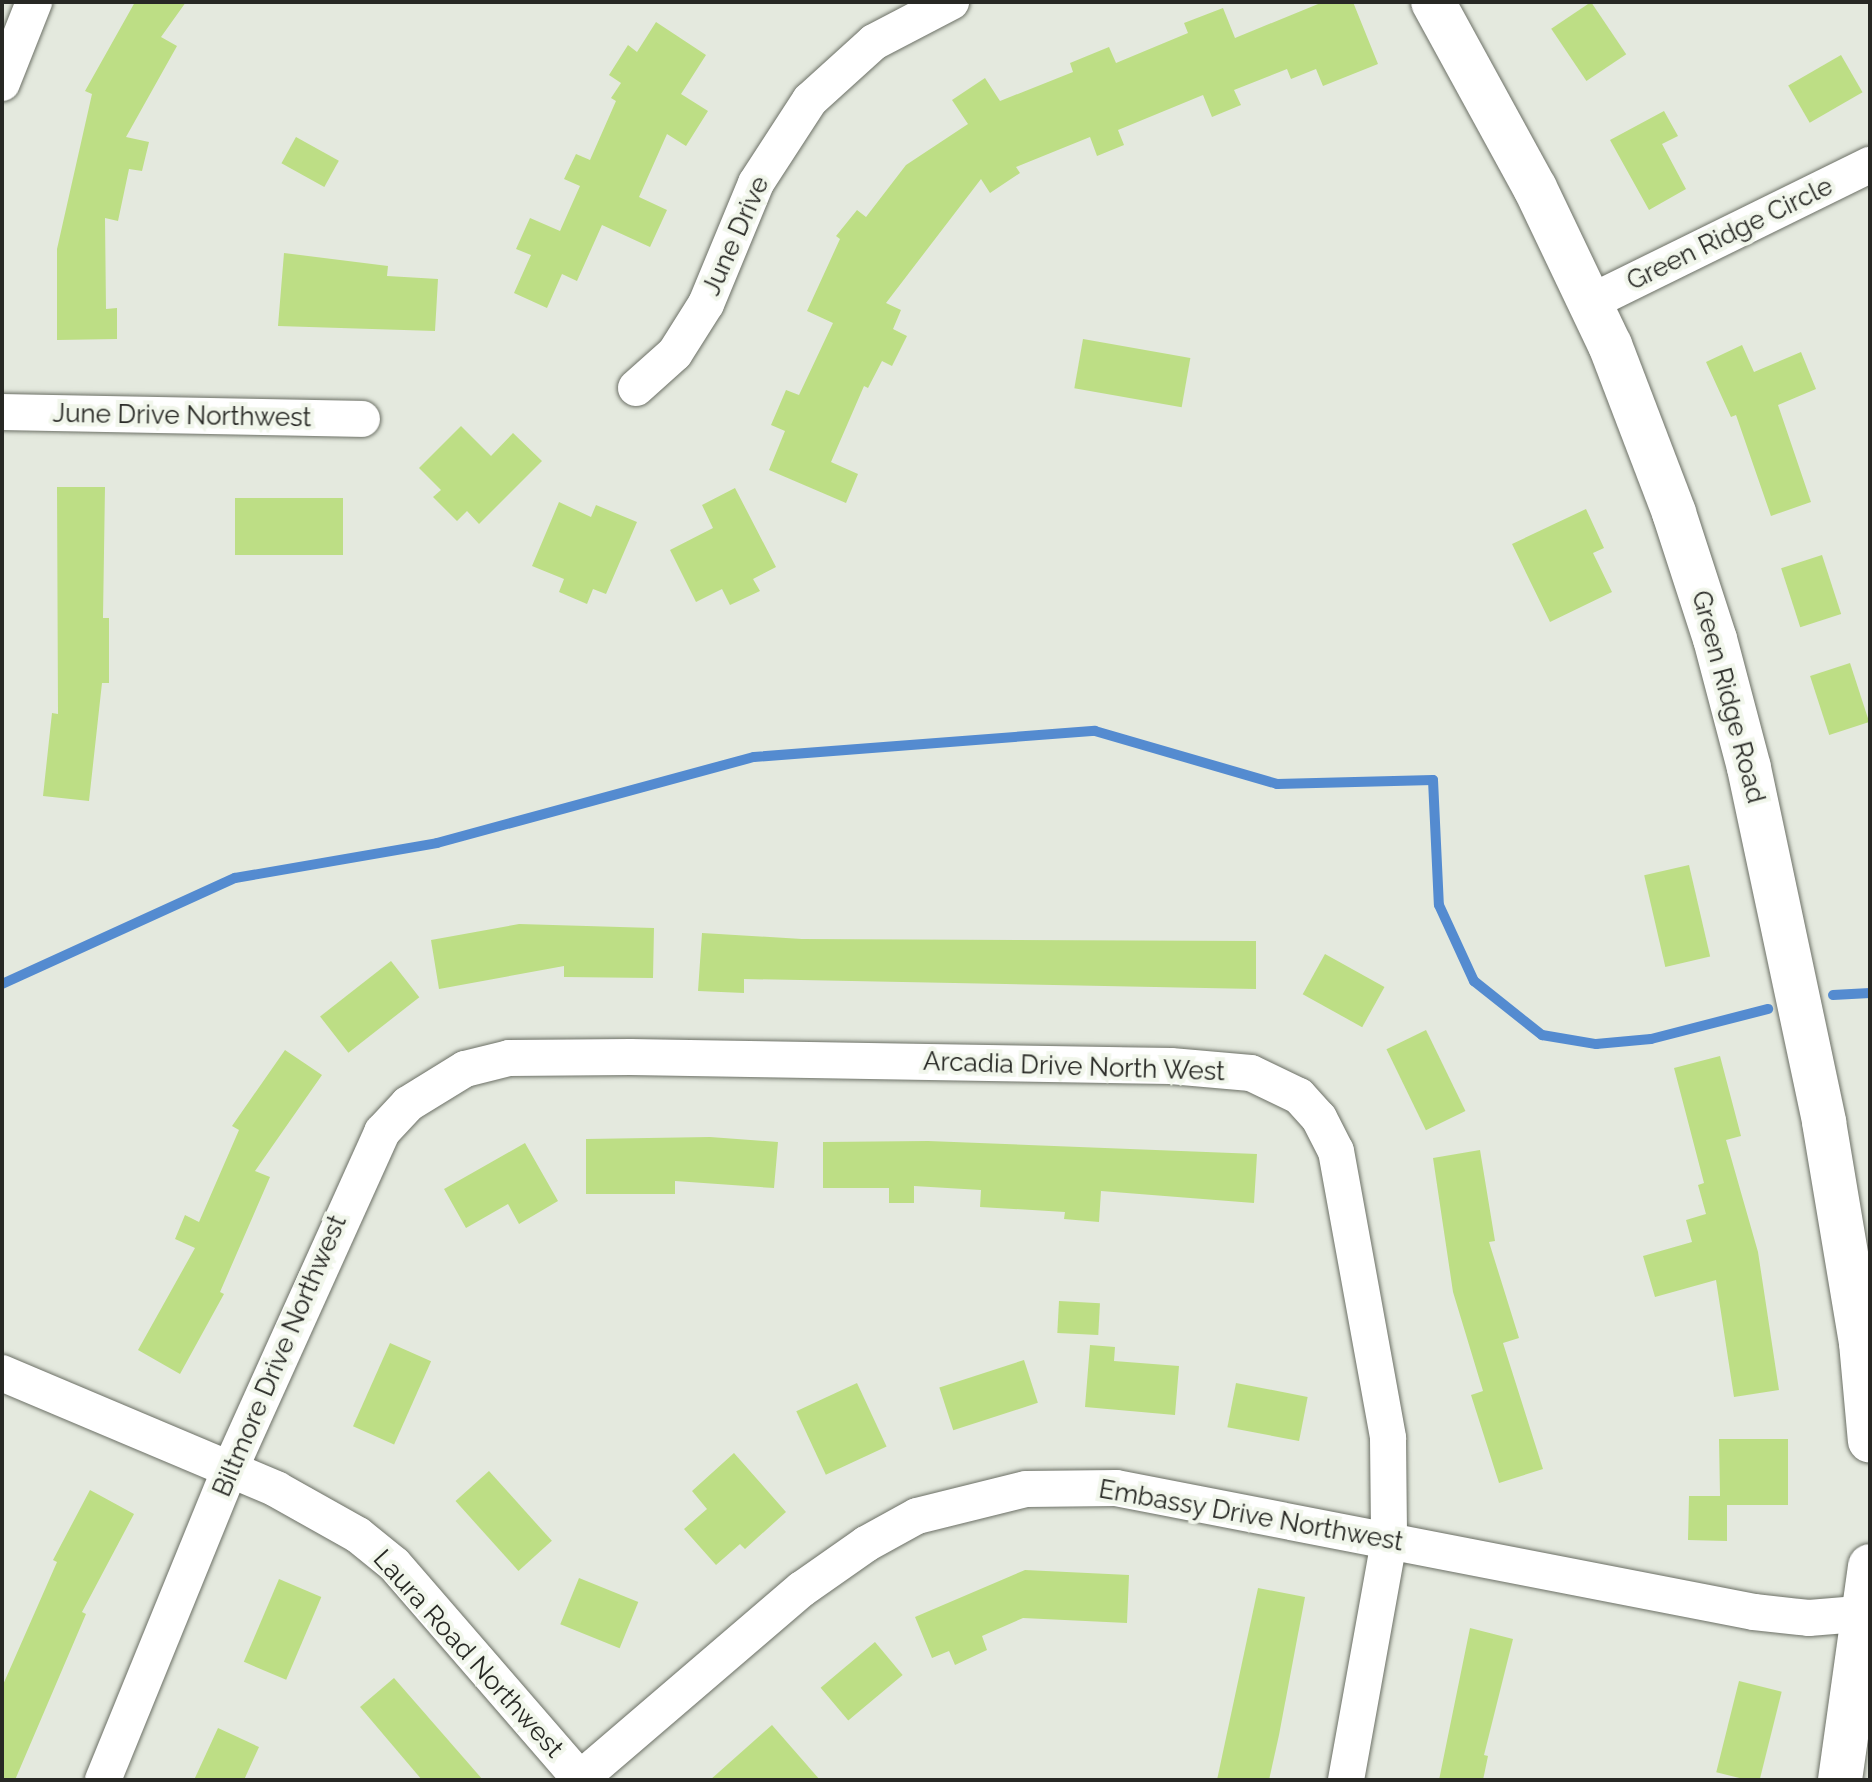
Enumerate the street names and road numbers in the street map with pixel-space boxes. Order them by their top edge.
street label: Green Ridge Circle [1622,171,1838,297]
street label: June Drive [696,172,776,300]
street label: June Drive Northwest [52,398,312,434]
street label: Green Ridge Road [1685,587,1771,807]
street label: Arcadia Drive North West [922,1046,1226,1088]
street label: Biltmore Drive Northwest [207,1211,353,1501]
street label: Embassy Drive Northwest [1096,1474,1406,1558]
street label: Laura Road Northwest [366,1544,570,1764]

